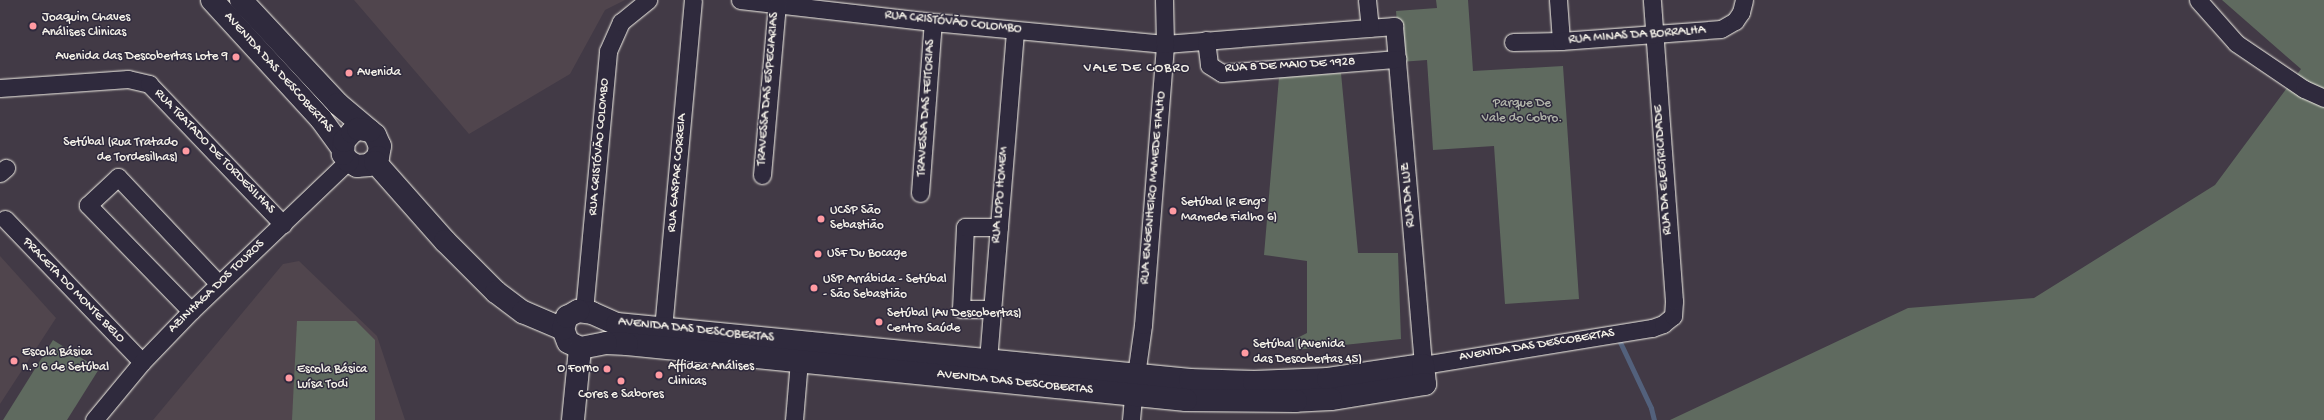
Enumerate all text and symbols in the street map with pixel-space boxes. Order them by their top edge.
street label: RUA CRISTÓVÃO COLOMBO [884,8,1022,38]
street label: AVENIDA DAS DESCOBERTAS [220,10,336,136]
place label: Joaquim Chaves Análises Clinicas [42,11,130,42]
street label: TRAVESSA DAS ESPECIARIAS [755,12,783,166]
marker: Joaquim Chaves Análises Clinicas [27,20,39,32]
street label: RUA MINAS DA BORRALHA [1568,23,1706,49]
street label: TRAVESSA DAS FEITORIAS [914,39,940,177]
place label: Avenida das Descobertas Lote 9 [55,49,228,65]
marker: Avenida das Descobertas Lote 9 [231,52,241,62]
street label: RUA 8 DE MAIO DE 1928 [1224,55,1356,77]
district label: VALE DE COBRO [1084,61,1190,77]
place label: Avenida [357,65,401,81]
marker: Avenida [344,68,354,78]
street label: RUA CRISTÓVÃO COLOMBO [586,78,614,216]
street label: RUA TRATADO DE TORDESILHAS [150,86,278,218]
street label: RUA ENGENHEIRO MAMEDE FIALHO [1138,91,1170,285]
park label: Parque De Vale do Cobro. [1482,97,1562,128]
street label: RUA DA ELECTRICIDADE [1652,105,1676,235]
street label: RUA GASPAR CORREIA [665,113,691,233]
place label: Setúbal (Rua Tratado de Tordesilhas) [63,136,178,167]
marker: Setúbal (Rua Tratado de Tordesilhas) [181,146,191,156]
street label: RUA LOPO HOMEM [989,146,1013,244]
street label: RUA DA LUZ [1398,162,1420,228]
place label: Setúbal (R Engº Mamede Fialho 6) [1181,196,1277,227]
place label: UCSP São Sebastião [830,204,884,235]
marker: Setúbal (R Engº Mamede Fialho 6) [1168,206,1178,216]
marker: UCSP São Sebastião [815,213,827,225]
street label: PRACETA DO MONTE BELO [18,235,128,347]
street label: AZINHAGA DOS TOUROS [165,237,269,337]
place label: USF Du Bocage [827,246,907,262]
marker: USF Du Bocage [812,248,824,260]
place label: USP Arrábida - Setúbal - São Sebastião [823,273,947,304]
marker: USP Arrábida - Setúbal - São Sebastião [808,282,820,294]
place label: Setúbal (Av Descobertas) Centro Saúde [887,307,1022,338]
street label: AVENIDA DAS DESCOBERTAS [617,315,775,347]
marker: Setúbal (Av Descobertas) Centro Saúde [874,317,884,327]
street label: AVENIDA DAS DESCOBERTAS [1458,326,1616,366]
place label: Setúbal (Avenida das Descobertas 45) [1253,338,1362,369]
place label: Escola Básica n.º 6 de Setúbal [22,346,109,377]
marker: Setúbal (Avenida das Descobertas 45) [1240,348,1250,358]
marker: Escola Básica n.º 6 de Setúbal [9,356,19,366]
place label: Affidea Análises Clinicas [668,360,754,391]
place label: O Forno [557,361,599,377]
place label: Escola Básica Luísa Todi [297,363,367,394]
marker: O Forno [602,364,612,374]
street label: AVENIDA DAS DESCOBERTAS [936,367,1094,399]
marker: Affidea Análises Clinicas [653,369,665,381]
marker: Escola Básica Luísa Todi [284,373,294,383]
marker: Cores e Sabores [616,376,626,386]
place label: Cores e Sabores [578,387,664,403]

